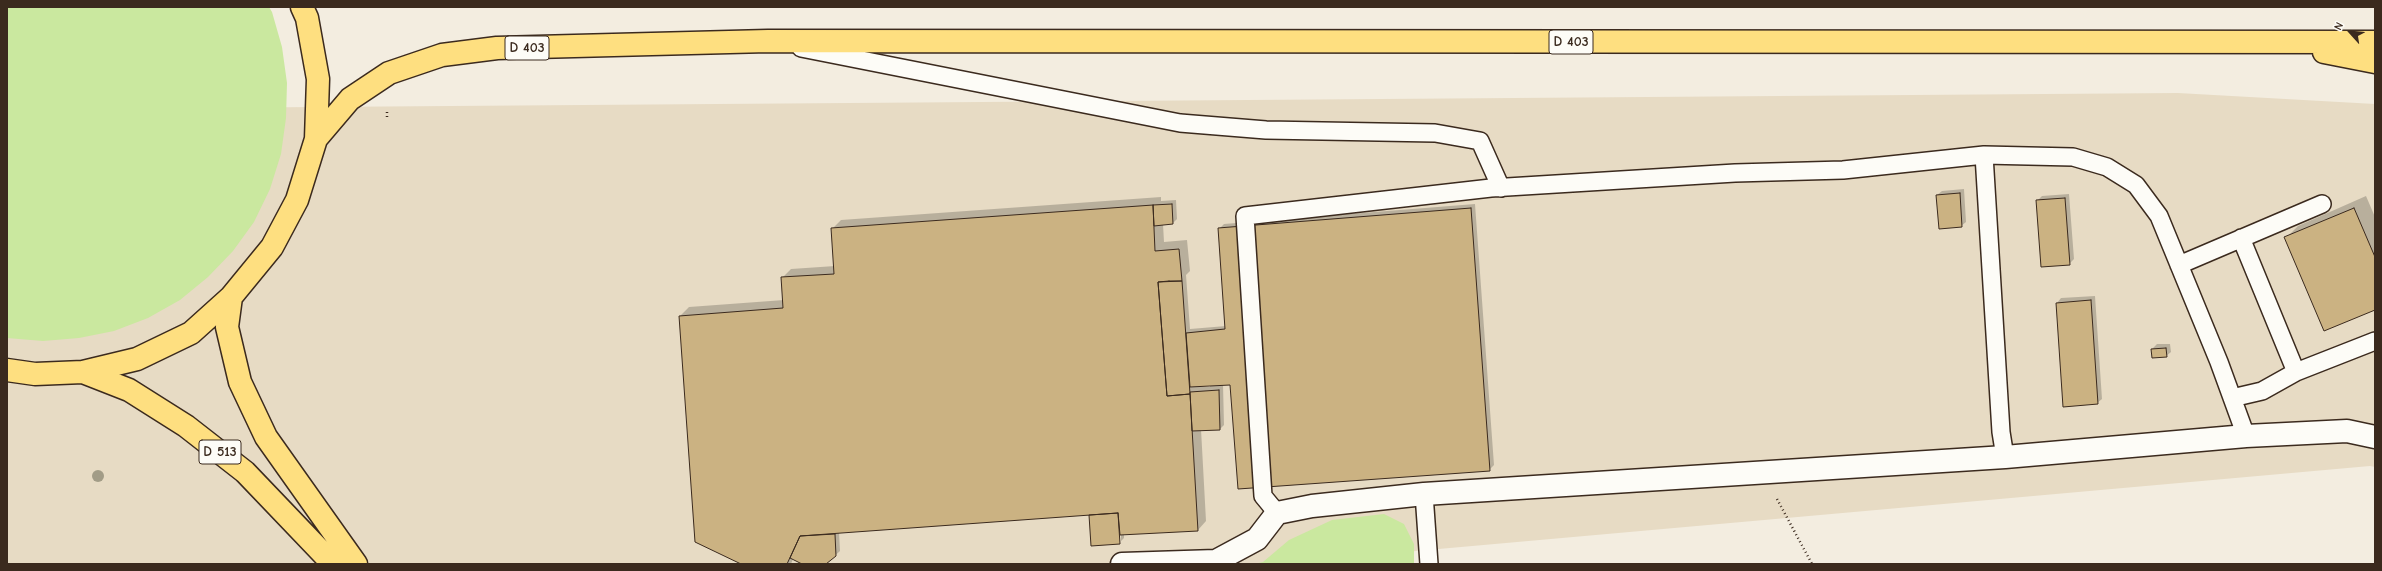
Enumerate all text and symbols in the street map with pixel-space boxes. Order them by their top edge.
north arrow [2330,12,2370,52]
text: N [2331,20,2346,32]
road number: D 403 [1549,30,1593,54]
road number: D 403 [505,36,549,60]
road number: D 513 [199,440,241,464]

